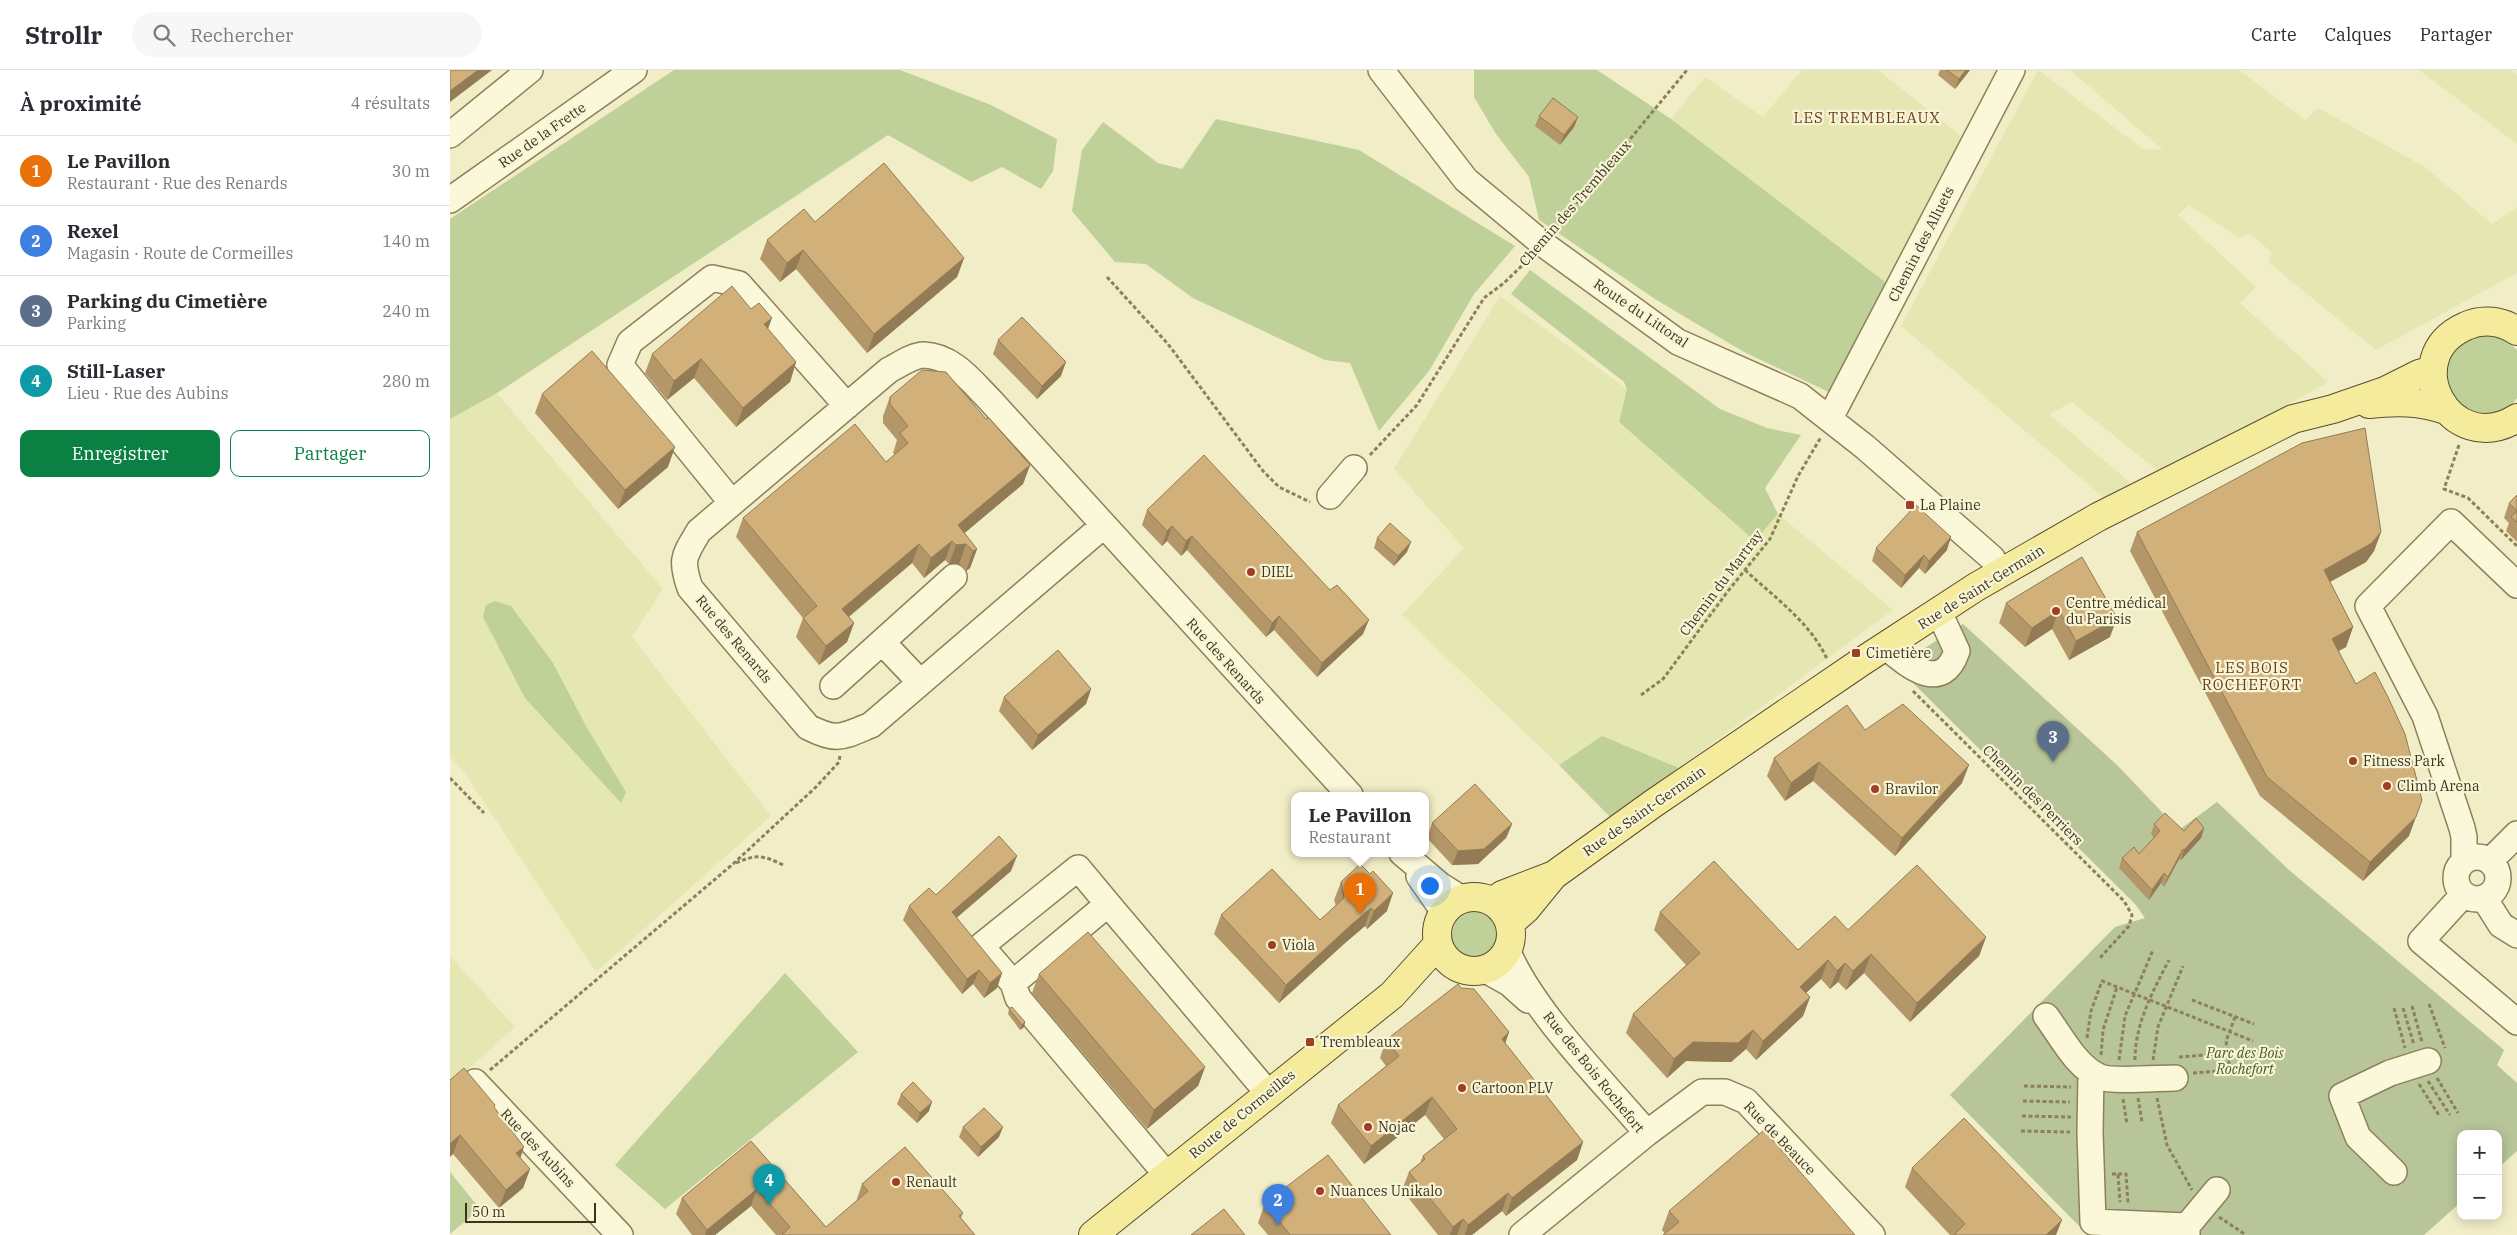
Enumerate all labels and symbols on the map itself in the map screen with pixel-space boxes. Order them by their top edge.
street label: Rue de la Frette [495,98,589,172]
district label: LES TREMBLEAUX [1794,108,1940,127]
street label: Chemin des Trembleaux [1515,136,1635,270]
street label: Chemin des Alluets [1884,183,1958,305]
street label: Route du Littoral [1590,275,1692,351]
place label: La Plaine [1920,496,1981,514]
marker: La Plaine [1904,499,1916,511]
street label: Chemin du Martray [1675,526,1767,640]
street label: Rue de Saint-Germain [1914,541,2048,633]
place label: DIEL [1261,563,1293,581]
marker: DIEL [1245,566,1257,578]
street label: Rue des Renards [692,591,776,687]
place label: Centre médical du Parisis [2066,594,2166,628]
marker: Centre médical du Parisis [2050,605,2062,617]
street label: Rue des Renards [1183,614,1269,708]
place label: Cimetière [1866,644,1931,662]
marker: Cimetière [1850,647,1862,659]
district label: LES BOIS ROCHEFORT [2202,658,2302,694]
pin: 3 [2037,721,2069,762]
street label: Chemin des Perriers [1979,741,2087,849]
place label: Fitness Park [2363,752,2445,770]
marker: Fitness Park [2347,755,2359,767]
street label: Rue de Saint-Germain [1579,762,1709,860]
place label: Climb Arena [2397,777,2480,795]
place label: Bravilor [1885,780,1939,798]
marker: Climb Arena [2381,780,2393,792]
marker: Bravilor [1869,783,1881,795]
pin: 1 [1344,873,1376,914]
your location [1417,873,1443,899]
place label: Viola [1282,936,1316,954]
marker: Viola [1266,939,1278,951]
street label: Rue des Bois Rochefort [1539,1008,1649,1136]
place label: Trembleaux [1320,1033,1400,1051]
marker: Trembleaux [1304,1036,1316,1048]
park label: Parc des Bois Rochefort [2205,1044,2285,1078]
street label: Route de Cormeilles [1185,1065,1299,1162]
place label: Cartoon PLV [1472,1079,1553,1097]
marker: Cartoon PLV [1456,1082,1468,1094]
street label: Rue de Beauce [1740,1097,1820,1179]
street label: Rue des Aubins [497,1105,579,1191]
place label: Nojac [1378,1118,1416,1136]
marker: Nojac [1362,1121,1374,1133]
pin: 4 [753,1164,785,1205]
place label: Renault [906,1173,957,1191]
marker: Renault [890,1176,902,1188]
place label: Nuances Unikalo [1330,1182,1442,1200]
pin: 2 [1262,1184,1294,1225]
marker: Nuances Unikalo [1314,1185,1326,1197]
scale bar [465,1200,596,1223]

